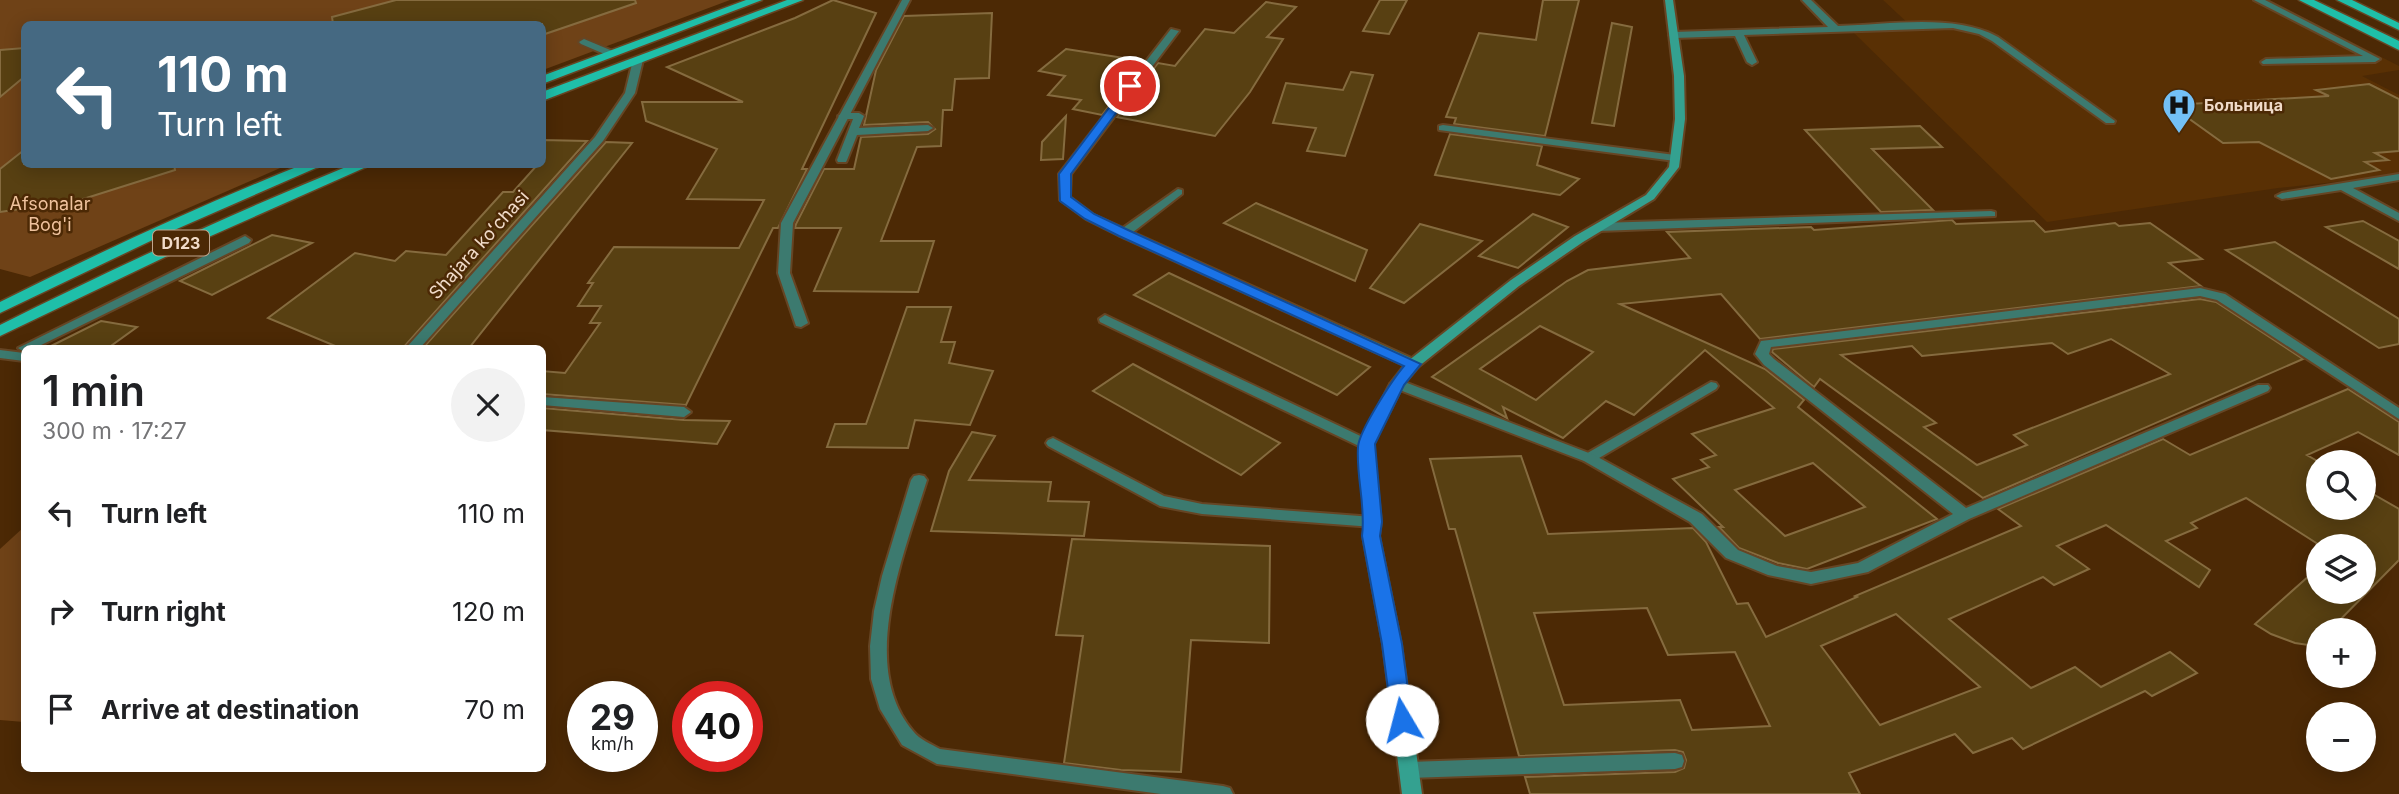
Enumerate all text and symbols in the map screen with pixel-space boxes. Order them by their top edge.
text: 110 m [157,45,289,104]
icon: left [42,49,133,140]
pin [1100,56,1160,116]
icon: arrive [1111,67,1149,105]
hospital icon: Больница [2160,86,2198,135]
place label: Больница [2204,95,2283,115]
text: Turn left [157,105,282,144]
street label: Shajara koʻchasi [424,186,533,303]
park label: Afsonalar Bog'i [10,193,91,235]
road number: D123 [153,230,209,256]
text: 1 min [42,365,145,416]
button: close [451,368,525,442]
text: 300 m · 17:27 [42,417,187,445]
map controls [2306,450,2376,772]
button: search [2306,450,2376,520]
icon: left [42,494,80,532]
text: Turn left [101,498,207,529]
text: 110 m [457,498,525,529]
button: layers [2306,534,2376,604]
icon: right [42,592,80,630]
text: Turn right [101,596,226,627]
text: 120 m [452,596,525,627]
button: + [2306,618,2376,688]
speed limit sign: 40 [672,681,763,772]
position arrow [1365,683,1439,757]
icon: arrive [42,690,80,728]
text: Arrive at destination [101,694,360,725]
text: 70 m [464,694,525,725]
text: 29 [590,696,635,738]
button: − [2306,702,2376,772]
text: km/h [591,733,634,754]

